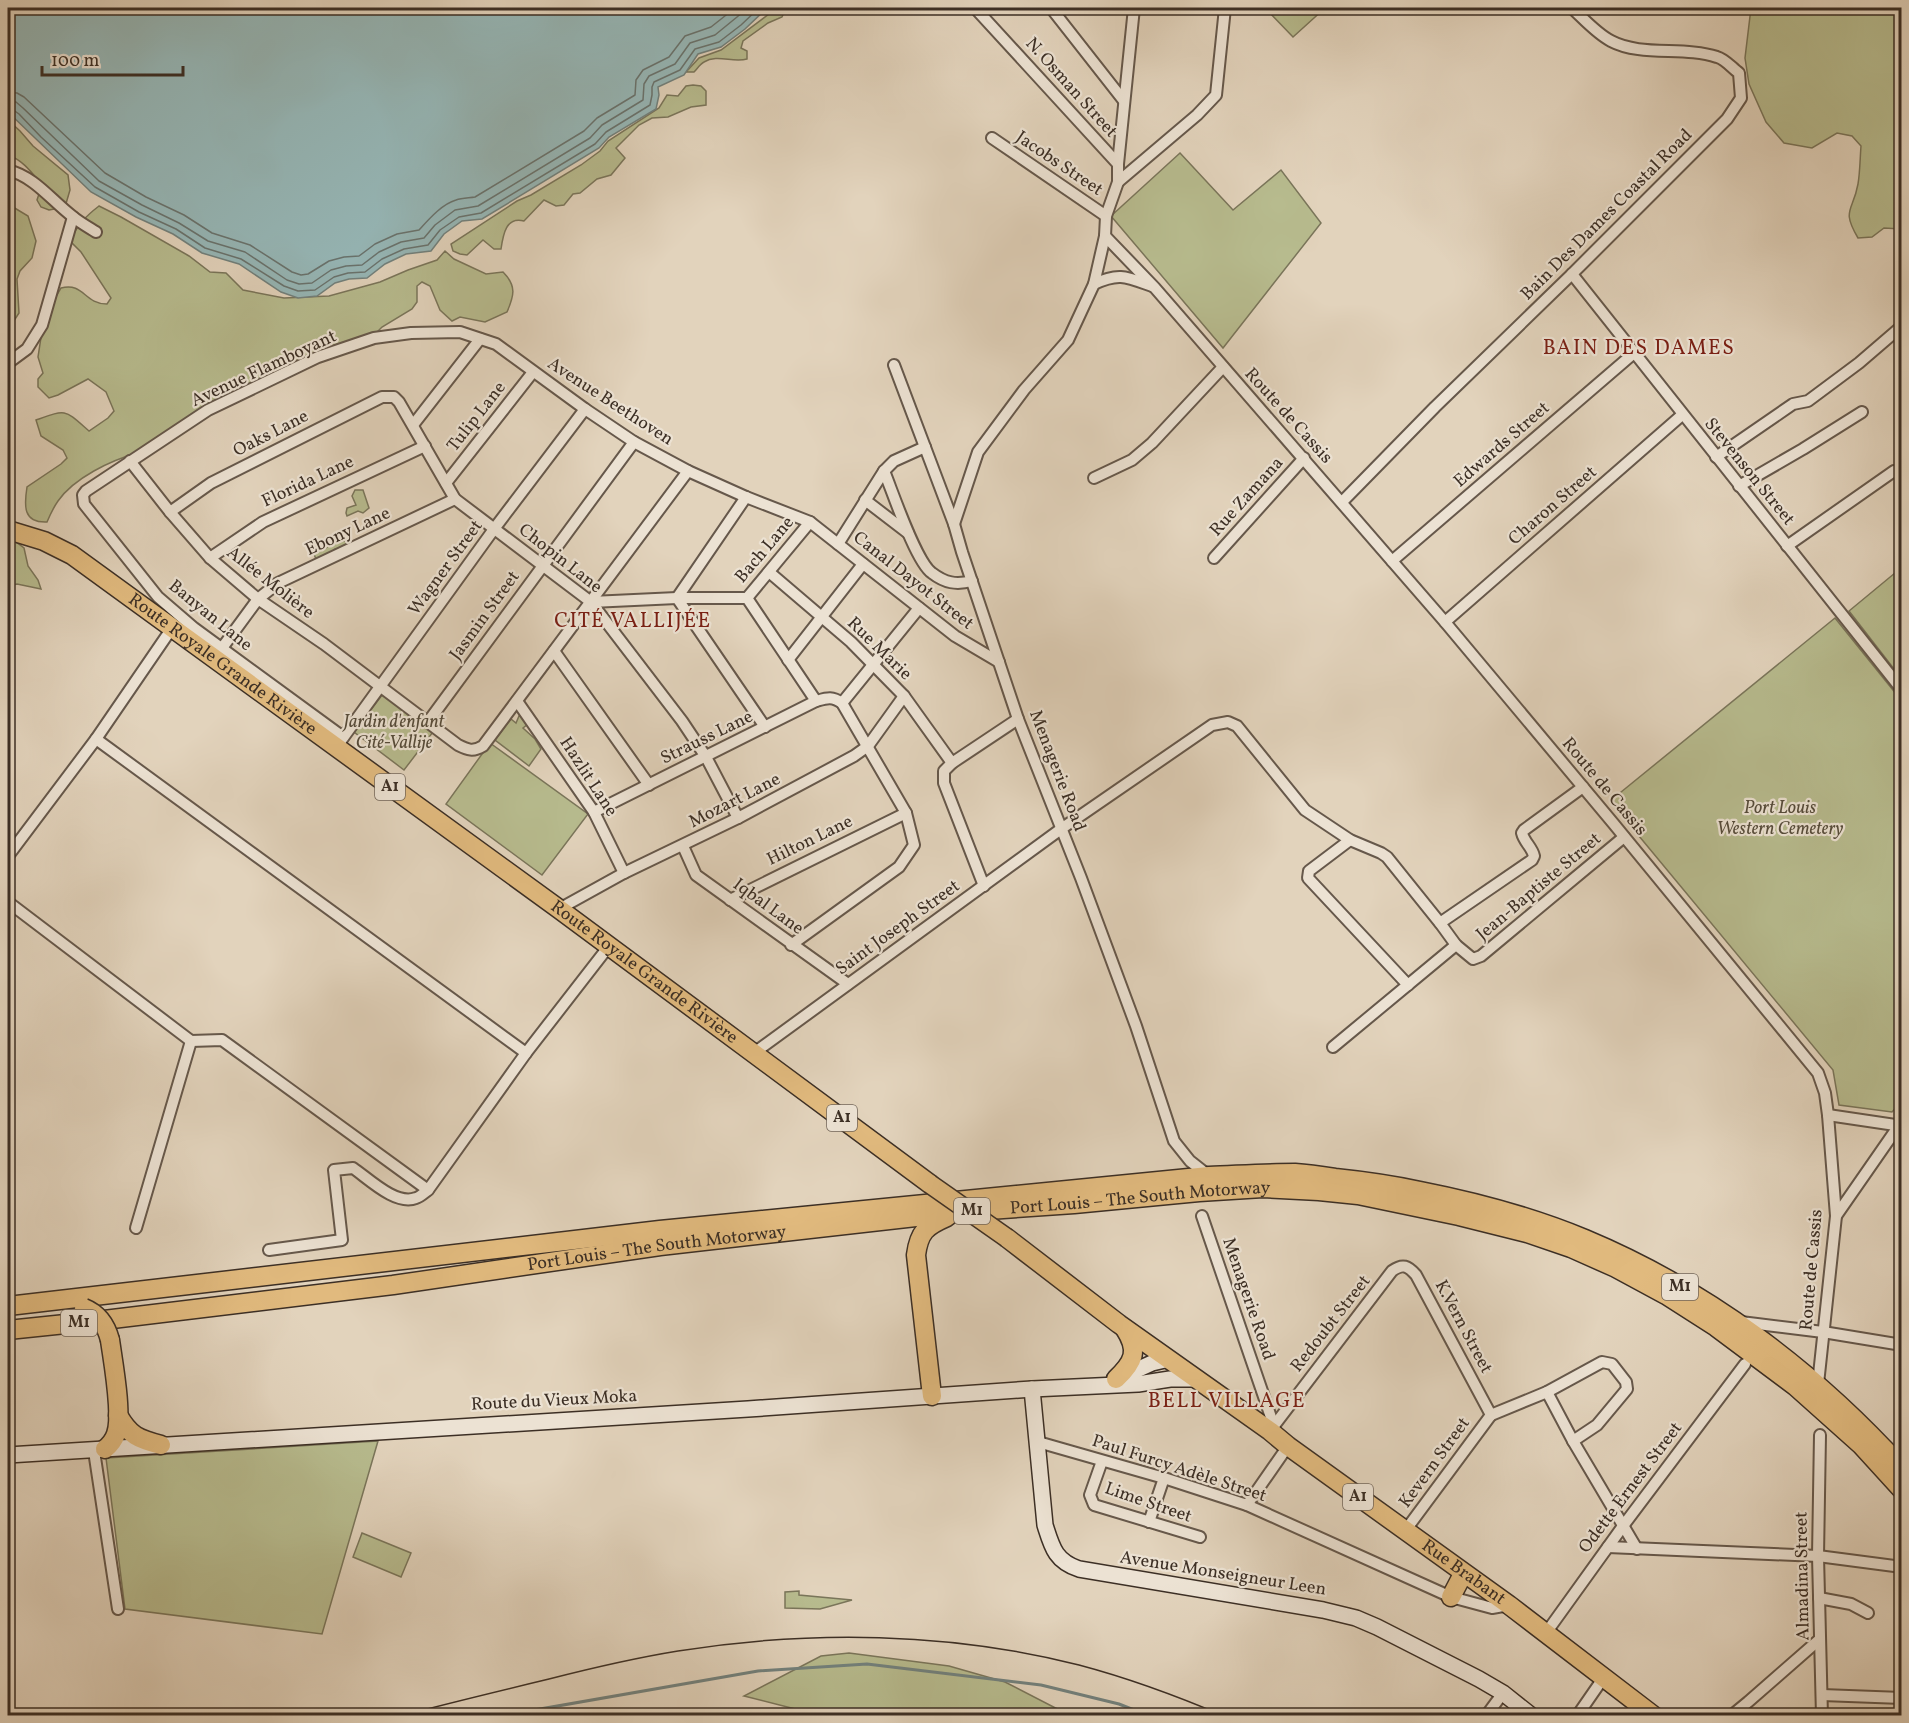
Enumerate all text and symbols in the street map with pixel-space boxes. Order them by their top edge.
street label: N. Osman Street [1019,32,1123,144]
scale bar [42,39,183,77]
text: 100 m [51,49,100,74]
street label: Bain Des Dames Coastal Road [1516,124,1698,306]
street label: Jacobs Street [1010,125,1108,203]
street label: Avenue Flamboyant [187,324,341,414]
district label: BAIN DES DAMES [1543,334,1735,363]
street label: Avenue Beethoven [542,352,678,452]
street label: Route de Cassis [1238,362,1338,470]
street label: Tulip Lane [442,377,512,457]
street label: Edwards Street [1448,396,1556,494]
street label: Oaks Lane [229,404,313,464]
street label: Stevenson Street [1698,413,1800,531]
street label: Florida Lane [258,450,358,514]
street label: Rue Zamana [1204,452,1290,542]
street label: Charon Street [1503,460,1603,552]
street label: Ebony Lane [301,501,395,563]
street label: Bach Lane [730,511,800,589]
street label: Wagner Street [403,515,489,621]
street label: Chopin Lane [513,518,607,600]
street label: Canal Dayot Street [847,526,979,636]
street label: Allée Molière [221,541,319,625]
street label: Jasmin Street [444,566,526,666]
street label: Banyan Lane [163,574,257,658]
street label: Route Royale Grande Rivière [123,587,322,741]
district label: CITÉ VALLIJÉE [554,607,712,636]
street label: Rue Marie [841,612,917,686]
street label: Strauss Lane [656,705,758,771]
street label: Menagerie Road [1022,707,1092,835]
park label: Jardin d'enfant Cité-Vallije [342,710,446,756]
street label: Hazlit Lane [553,732,623,822]
street label: Route de Cassis [1555,732,1653,842]
street label: Mozart Lane [685,767,785,835]
road number: A1 [375,774,405,800]
park label: Port Louis Western Cemetery [1717,796,1843,842]
street label: Hilton Lane [763,809,857,873]
street label: Jean-Baptiste Street [1471,827,1607,947]
street label: Iqbal Lane [727,873,809,941]
street label: Saint Joseph Street [831,874,965,982]
street label: Route Royale Grande Rivière [545,894,743,1050]
road number: A1 [827,1105,857,1131]
street label: Port Louis – The South Motorway [1009,1175,1271,1221]
road number: M1 [954,1198,990,1224]
street label: Route de Cassis [1794,1208,1830,1332]
street label: Port Louis – The South Motorway [526,1219,788,1278]
street label: Menagerie Road [1215,1234,1281,1364]
street label: Redoubt Street [1285,1270,1377,1378]
road number: M1 [1662,1274,1698,1300]
street label: K.Vern Street [1428,1276,1498,1378]
road number: M1 [61,1310,97,1336]
street label: Route du Vieux Moka [470,1384,638,1418]
district label: BELL VILLAGE [1148,1387,1306,1416]
street label: Kevern Street [1394,1412,1476,1514]
street label: Odette Ernest Street [1573,1417,1689,1559]
street label: Paul Furcy Adèle Street [1088,1429,1270,1509]
street label: Lime Street [1101,1476,1195,1530]
road number: A1 [1343,1484,1373,1510]
street label: Almadina Street [1789,1511,1817,1641]
street label: Rue Brabant [1416,1533,1511,1611]
street label: Avenue Monseigneur Leen [1118,1545,1328,1603]

